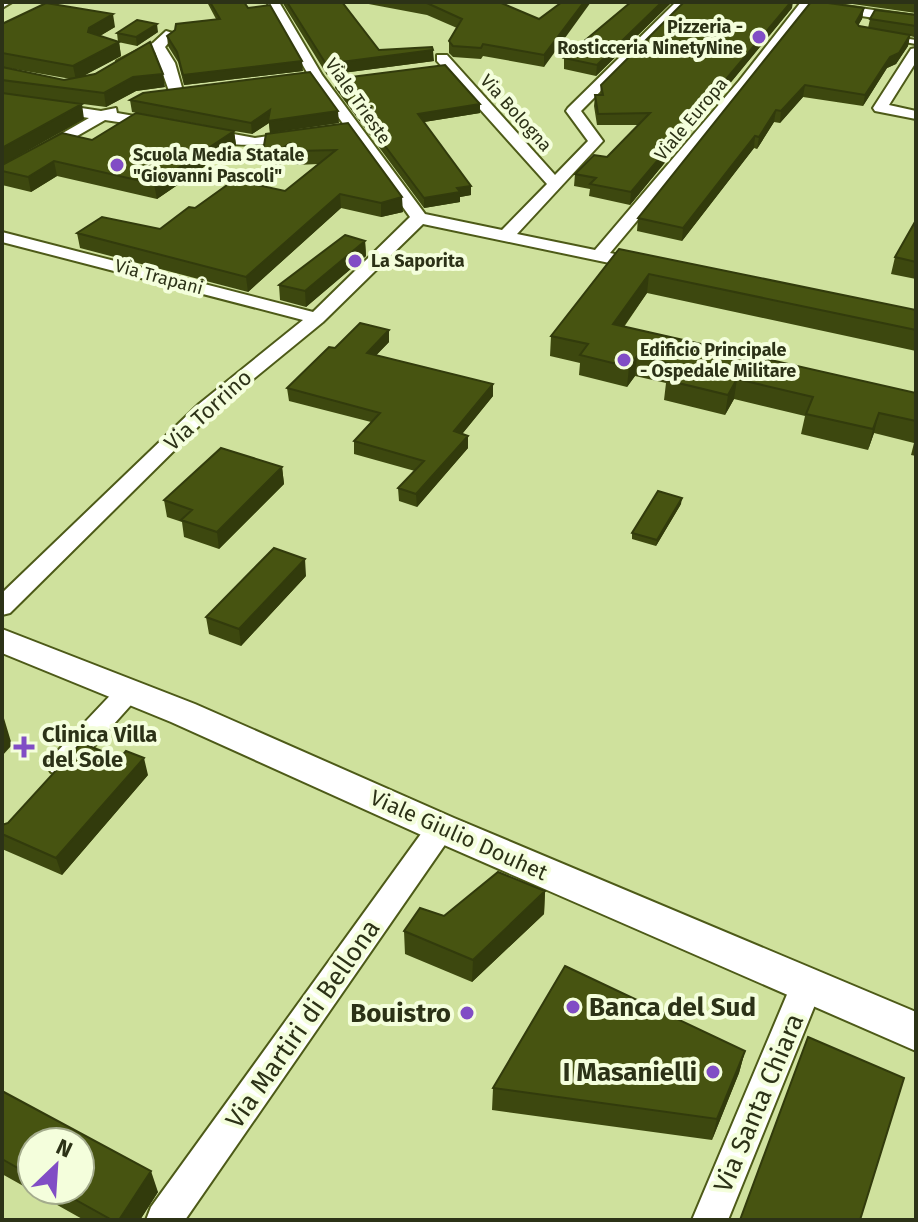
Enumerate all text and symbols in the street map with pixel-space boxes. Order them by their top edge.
place label: Pizzeria - Rosticceria NinetyNine [557,16,743,59]
marker: Pizzeria - Rosticceria NinetyNine [750,28,768,46]
street label: Viale Trieste [320,54,396,148]
street label: Via Bologna [476,70,556,156]
street label: Viale Europa [650,73,732,165]
place label: Scuola Media Statale "Giovanni Pascoli" [133,144,305,187]
marker: Scuola Media Statale "Giovanni Pascoli" [108,156,126,174]
place label: La Saporita [371,250,465,272]
marker: La Saporita [346,252,364,270]
street label: Via Trapani [112,255,206,299]
place label: Edificio Principale - Ospedale Militare [640,339,796,382]
marker: Edificio Principale - Ospedale Militare [615,351,633,369]
street label: Via Torrino [159,364,257,456]
place label: Clinica Villa del Sole [42,721,157,773]
marker: Clinica Villa del Sole [13,736,35,758]
street label: Viale Giulio Douhet [366,784,552,886]
street label: Via Martiri di Bellona [219,914,387,1134]
place label: Banca del Sud [589,992,756,1023]
place label: Bouistro [350,998,451,1029]
marker: Banca del Sud [564,998,582,1016]
marker: Bouistro [458,1004,476,1022]
street label: Via Santa Chiara [707,1009,811,1197]
place label: I Masanielli [563,1057,697,1088]
marker: I Masanielli [704,1063,722,1081]
north arrow [16,1126,96,1206]
text: N [52,1133,77,1164]

